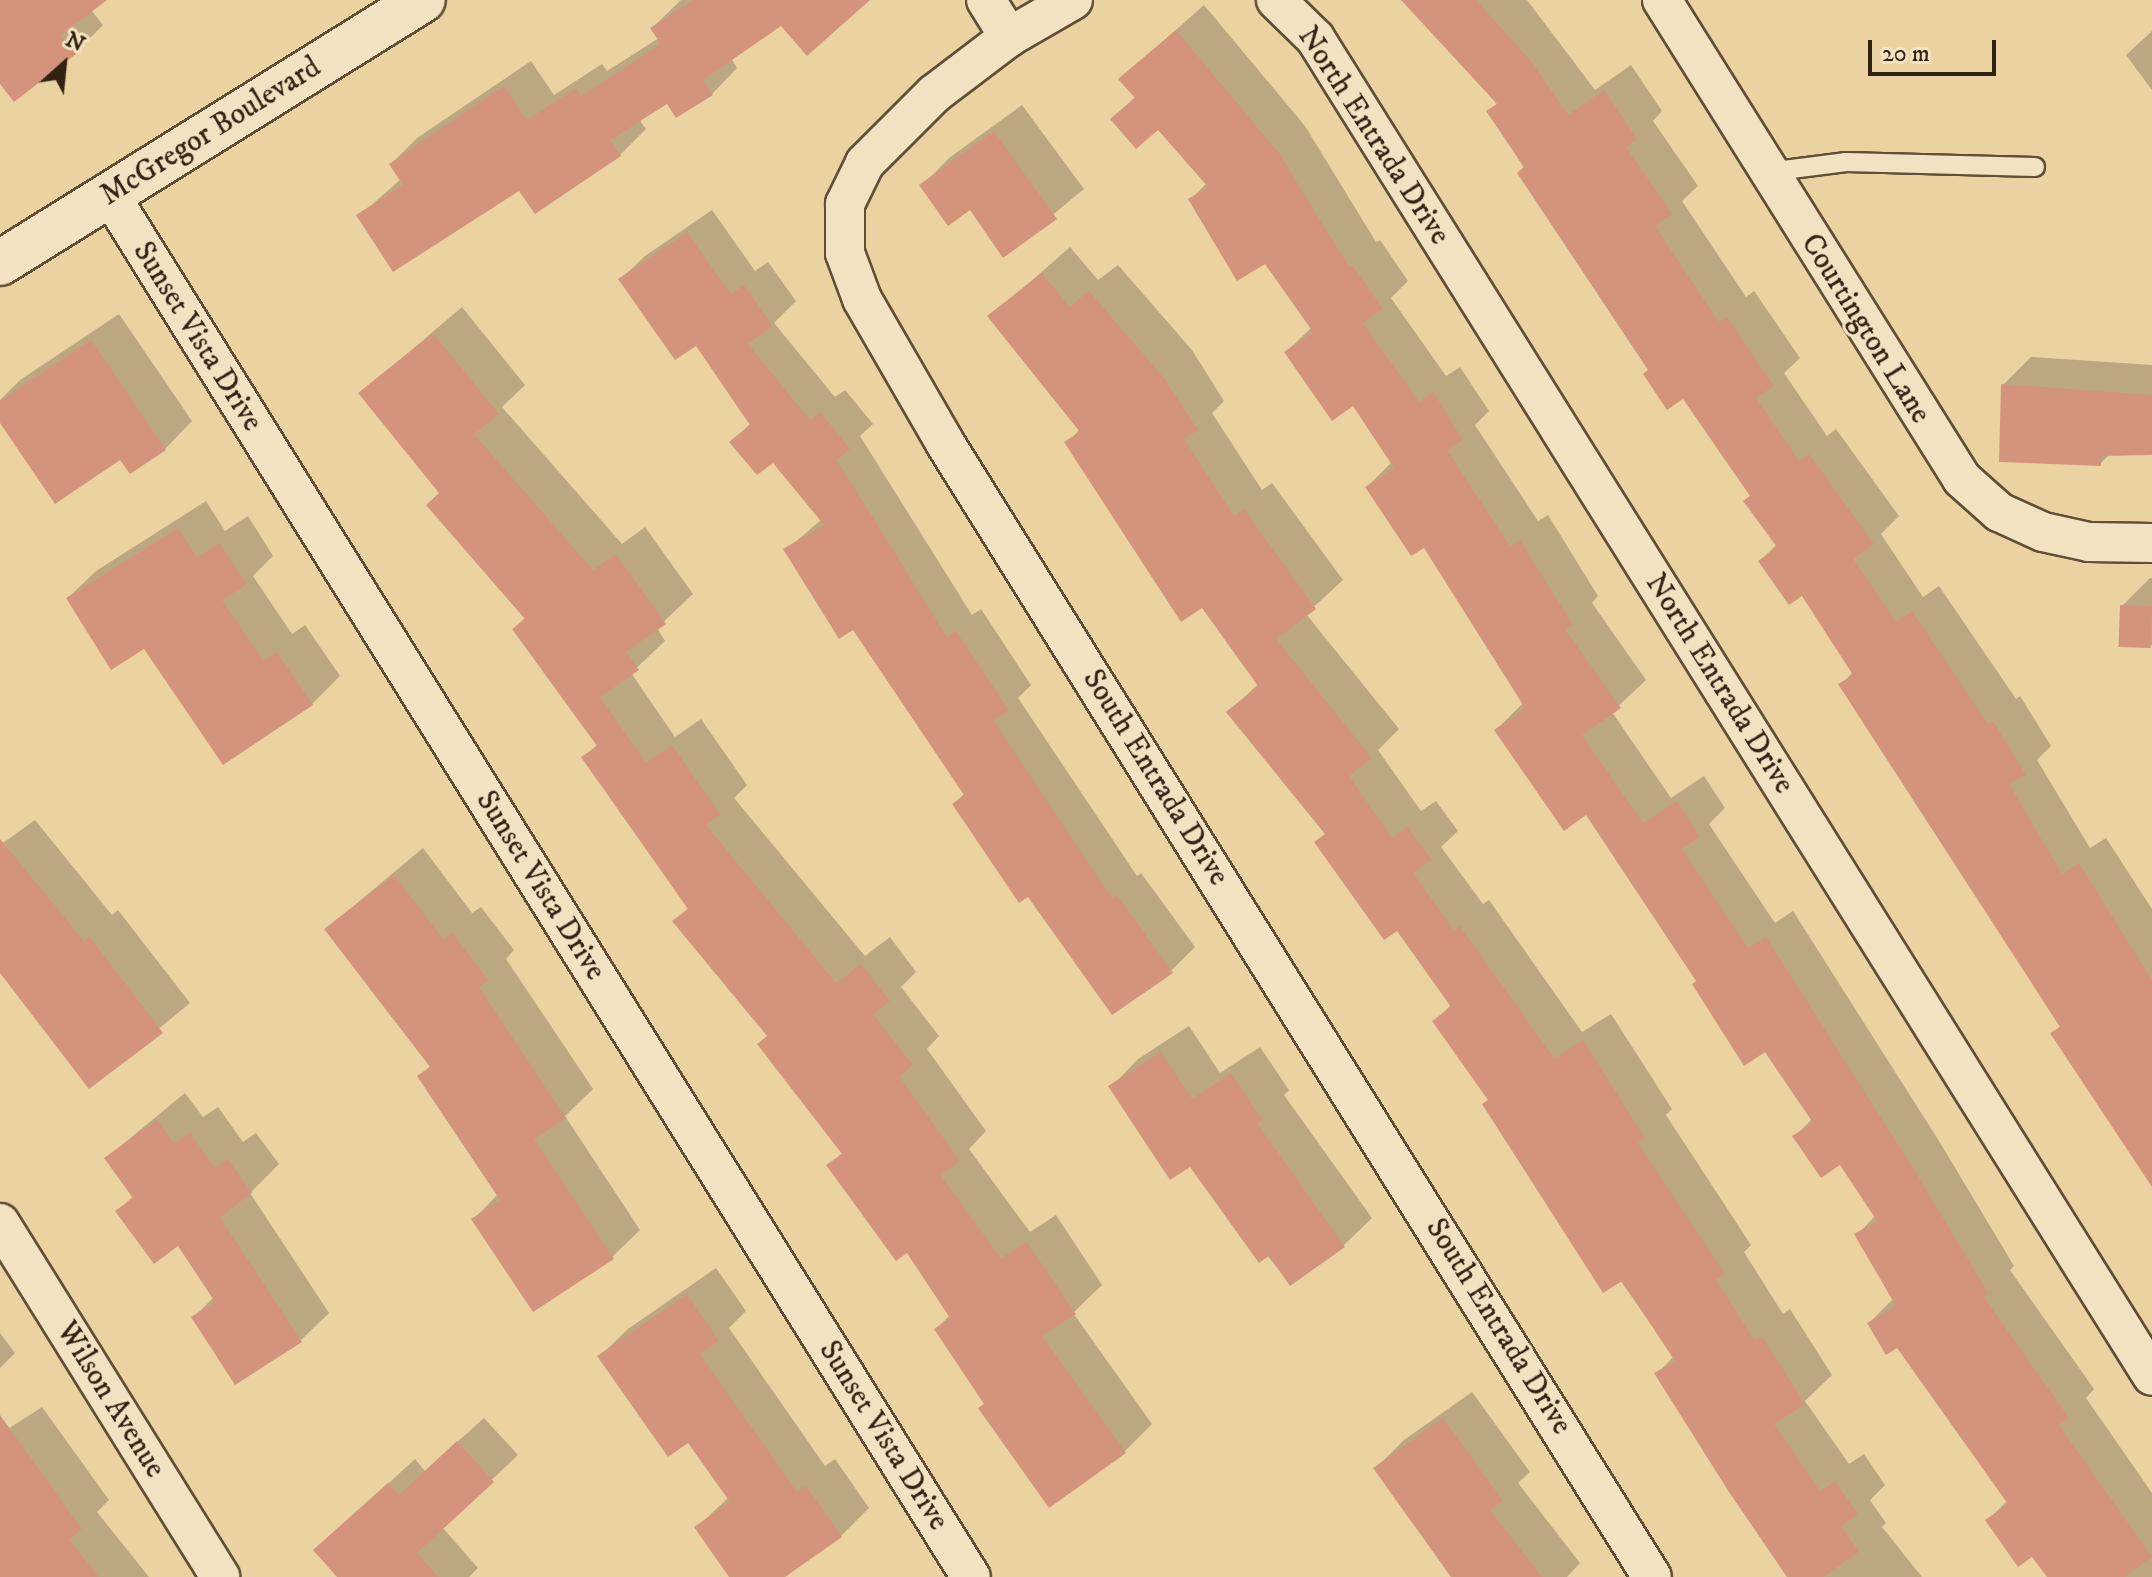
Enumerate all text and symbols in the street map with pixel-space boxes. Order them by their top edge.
street label: North Entrada Drive [1289,20,1457,252]
north arrow [24,24,104,104]
scale bar [1872,24,2000,74]
text: N [61,26,89,58]
text: 20 m [1882,39,1930,69]
street label: McGregor Boulevard [94,50,328,214]
street label: Courtington Lane [1792,228,1938,430]
street label: Sunset Vista Drive [124,236,270,438]
street label: North Entrada Drive [1637,567,1801,801]
street label: South Entrada Drive [1074,663,1236,893]
street label: Sunset Vista Drive [467,785,613,987]
street label: South Entrada Drive [1417,1212,1579,1442]
street label: Wilson Avenue [48,1315,172,1485]
street label: Sunset Vista Drive [810,1335,956,1537]

